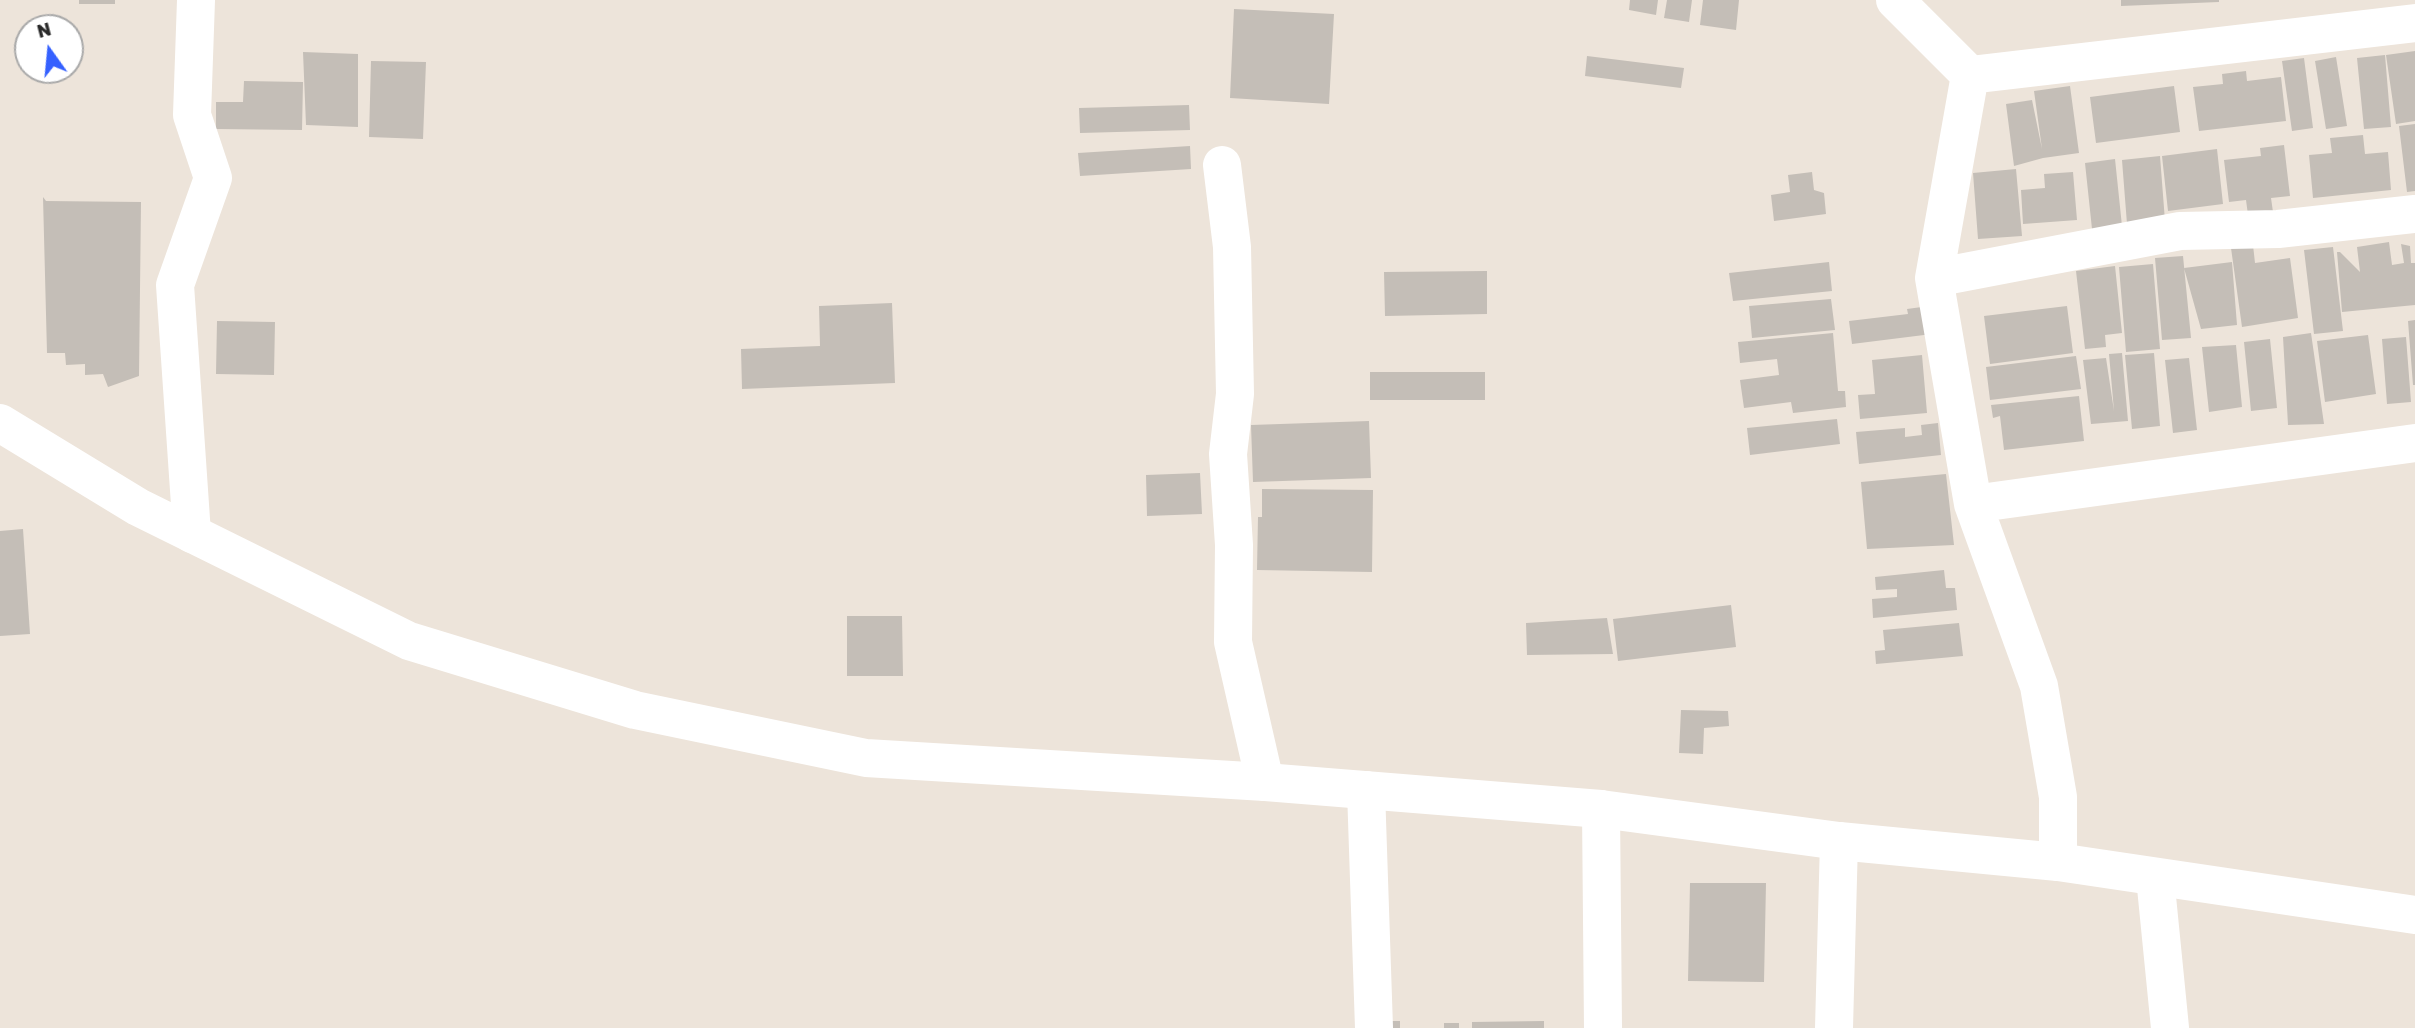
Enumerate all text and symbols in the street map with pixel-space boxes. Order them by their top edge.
north arrow [14,14,84,84]
text: N [34,17,54,43]

